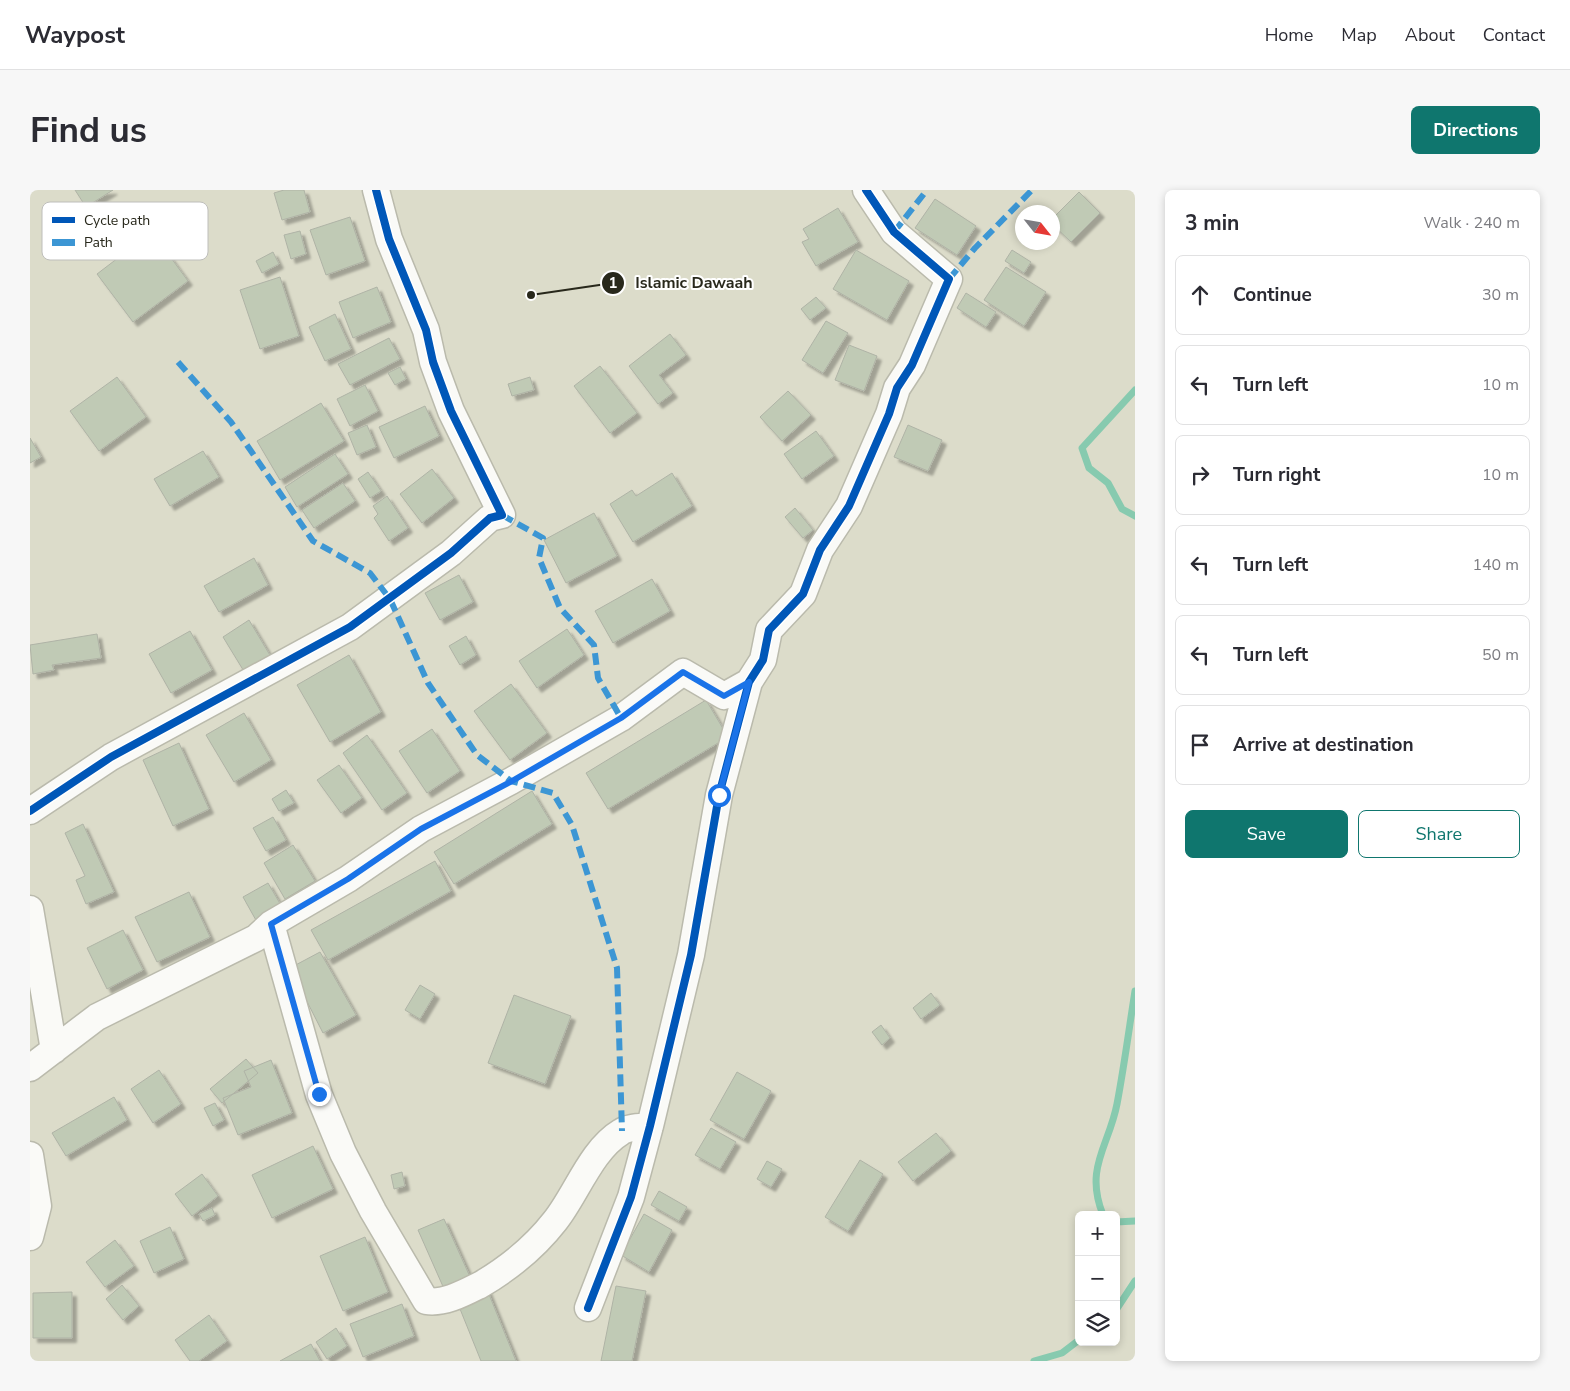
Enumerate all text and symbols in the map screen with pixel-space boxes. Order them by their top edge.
text: Waypost [25,19,125,51]
text: Home [1265,23,1313,47]
text: Map [1341,23,1377,47]
text: About [1405,23,1455,47]
text: Contact [1483,23,1545,47]
button: Directions [1411,106,1540,154]
text: Find us [30,107,147,154]
legend [42,202,208,260]
north arrow [1015,205,1060,250]
text: 3 min [1185,209,1239,237]
text: Cycle path [84,211,150,230]
text: Walk · 240 m [1424,212,1520,234]
text: Path [84,233,113,252]
callout: Islamic Dawaah [600,267,763,298]
text: Islamic Dawaah [635,272,753,294]
text: 1 [608,273,618,293]
icon: ahead [1186,281,1214,309]
text: Continue [1233,282,1312,308]
text: 30 m [1482,284,1519,306]
icon: left [1186,371,1214,399]
text: Turn left [1233,372,1308,398]
text: 10 m [1482,374,1519,396]
icon: right [1186,461,1214,489]
text: Turn right [1233,462,1320,488]
text: 10 m [1482,464,1519,486]
icon: left [1186,551,1214,579]
text: Turn left [1233,552,1308,578]
text: 140 m [1472,554,1519,576]
icon: left [1186,641,1214,669]
text: Turn left [1233,642,1308,668]
text: 50 m [1482,644,1519,666]
icon: arrive [1186,731,1214,759]
text: Arrive at destination [1233,732,1414,758]
route start [708,784,731,807]
button: Save [1185,810,1348,858]
button: Share [1358,810,1520,858]
route end [308,1083,331,1106]
map controls [1075,1211,1120,1346]
button: + [1075,1211,1120,1256]
button: − [1075,1256,1120,1301]
button: layers [1075,1301,1120,1346]

